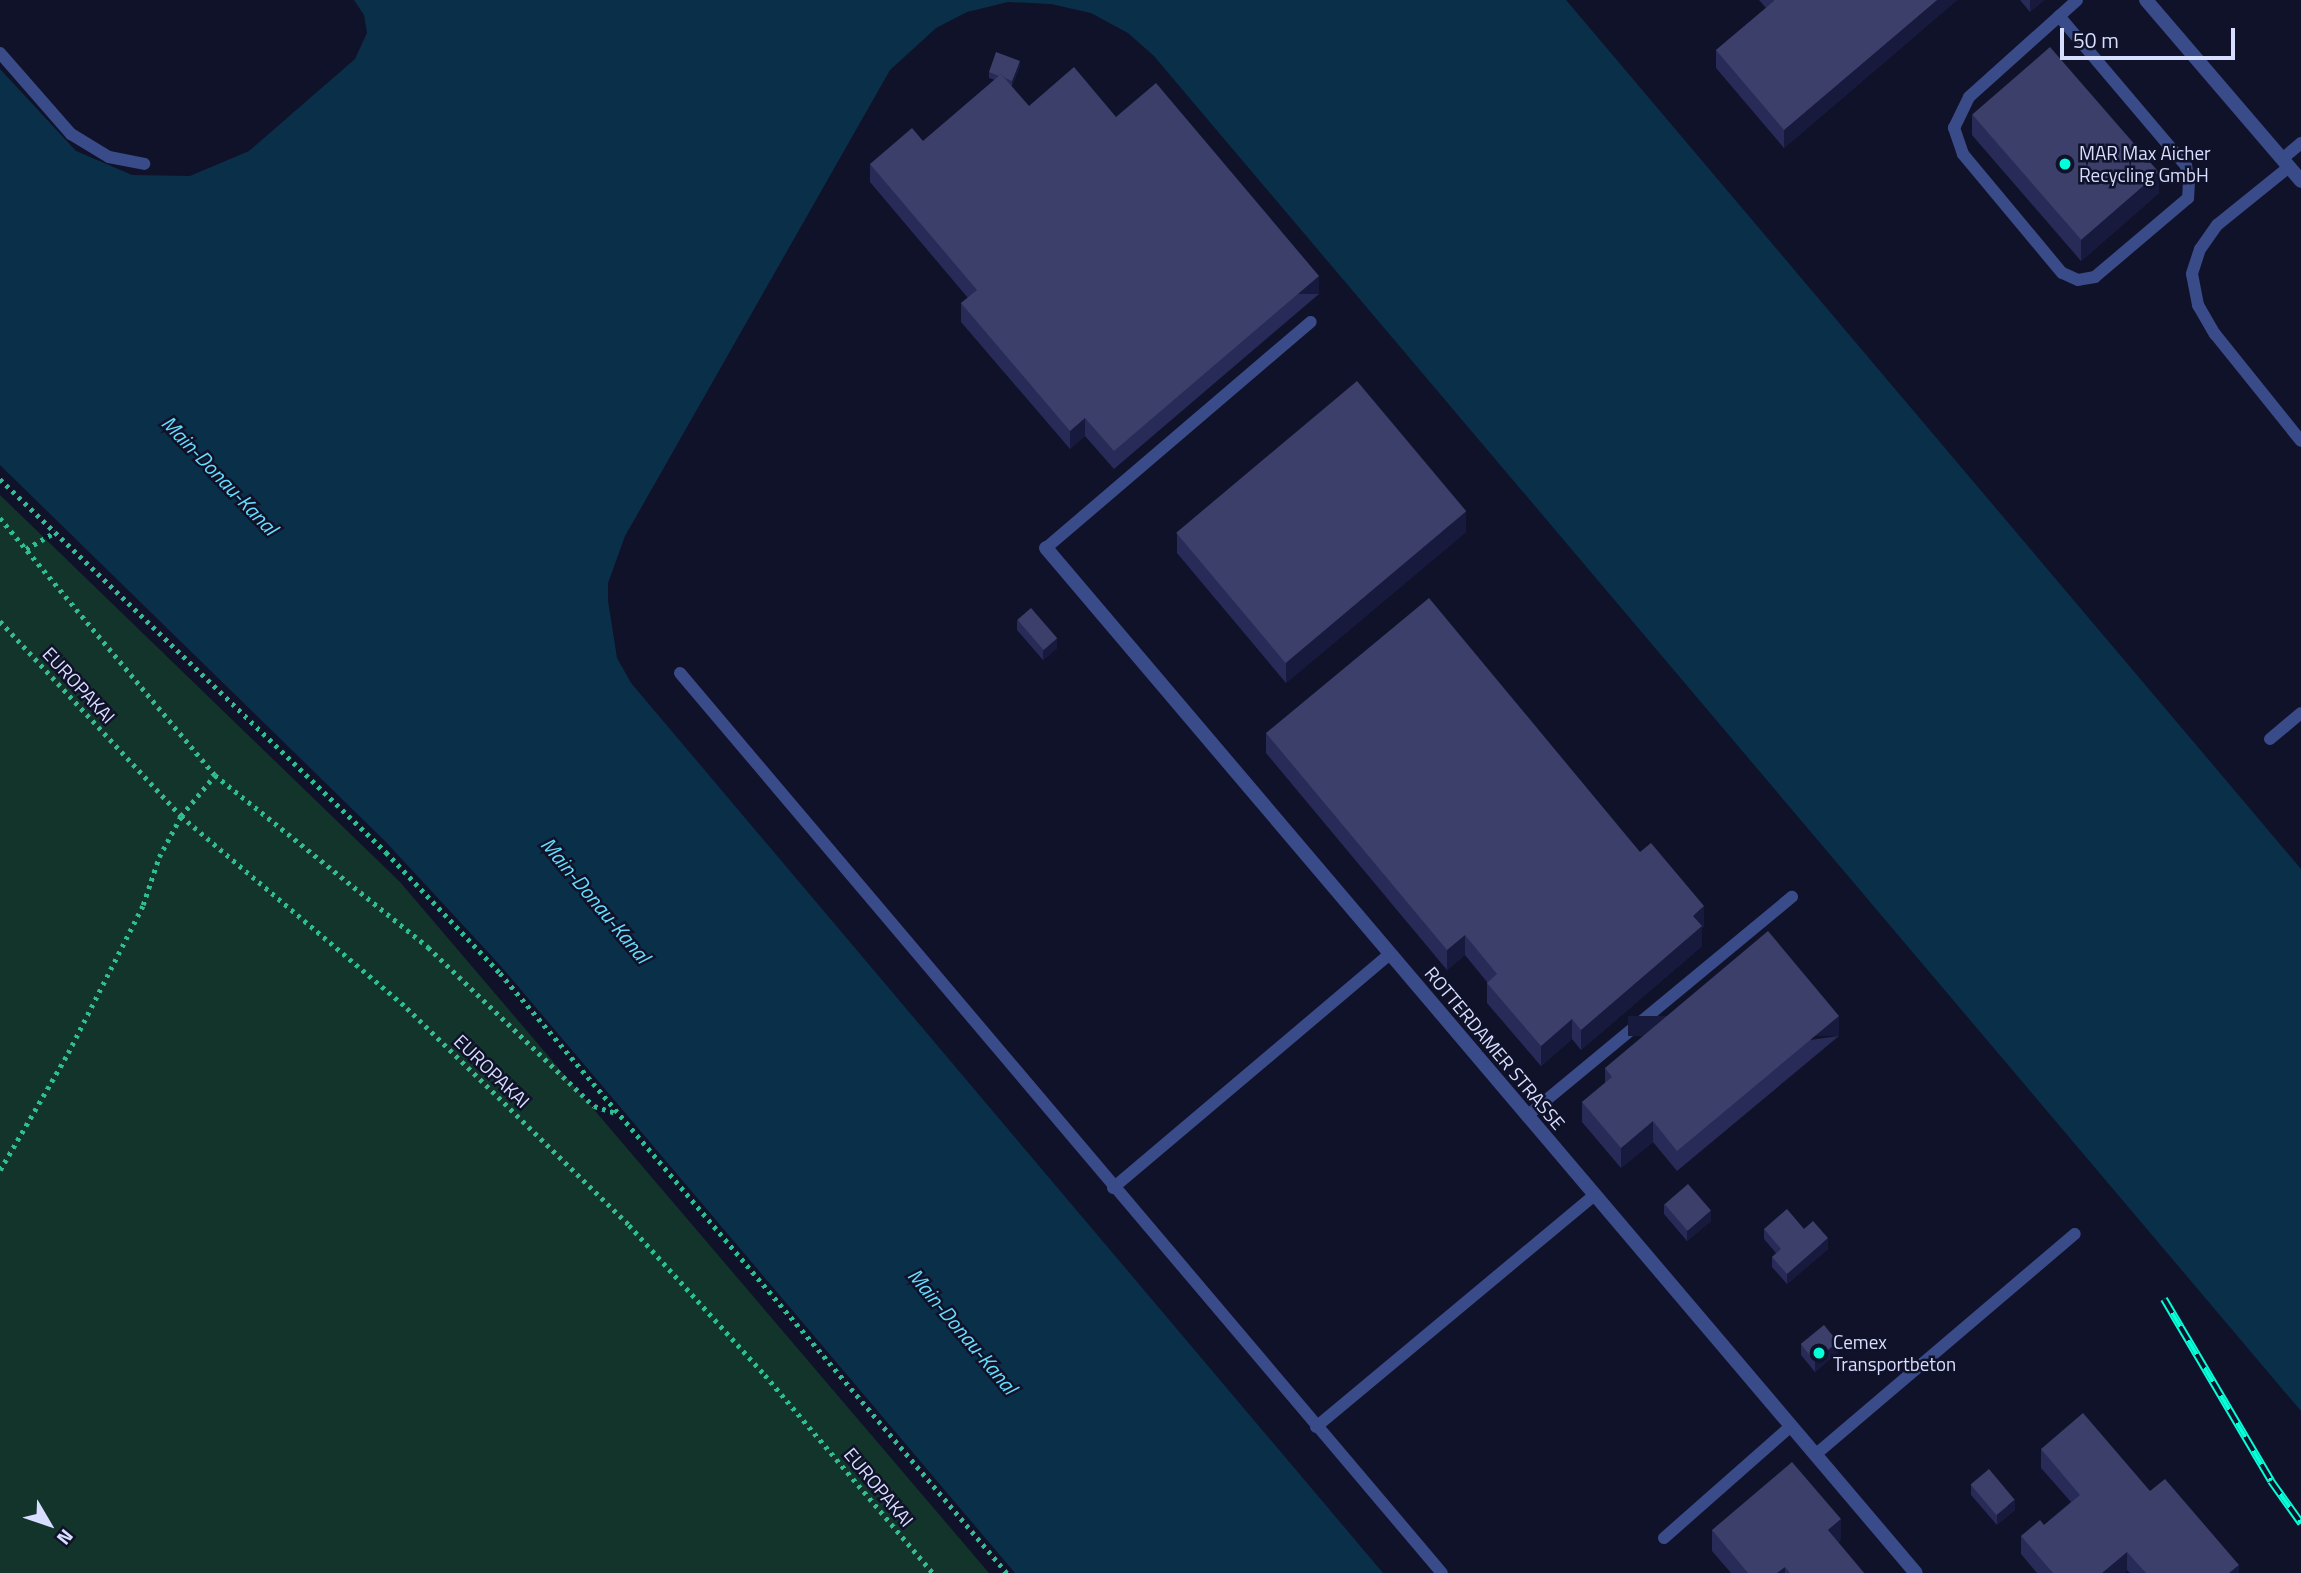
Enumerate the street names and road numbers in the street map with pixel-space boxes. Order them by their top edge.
street label: EUROPAKAI [38,642,120,728]
street label: ROTTERDAMER STRASSE [1420,962,1570,1134]
street label: EUROPAKAI [450,1030,534,1112]
street label: EUROPAKAI [839,1443,919,1531]

